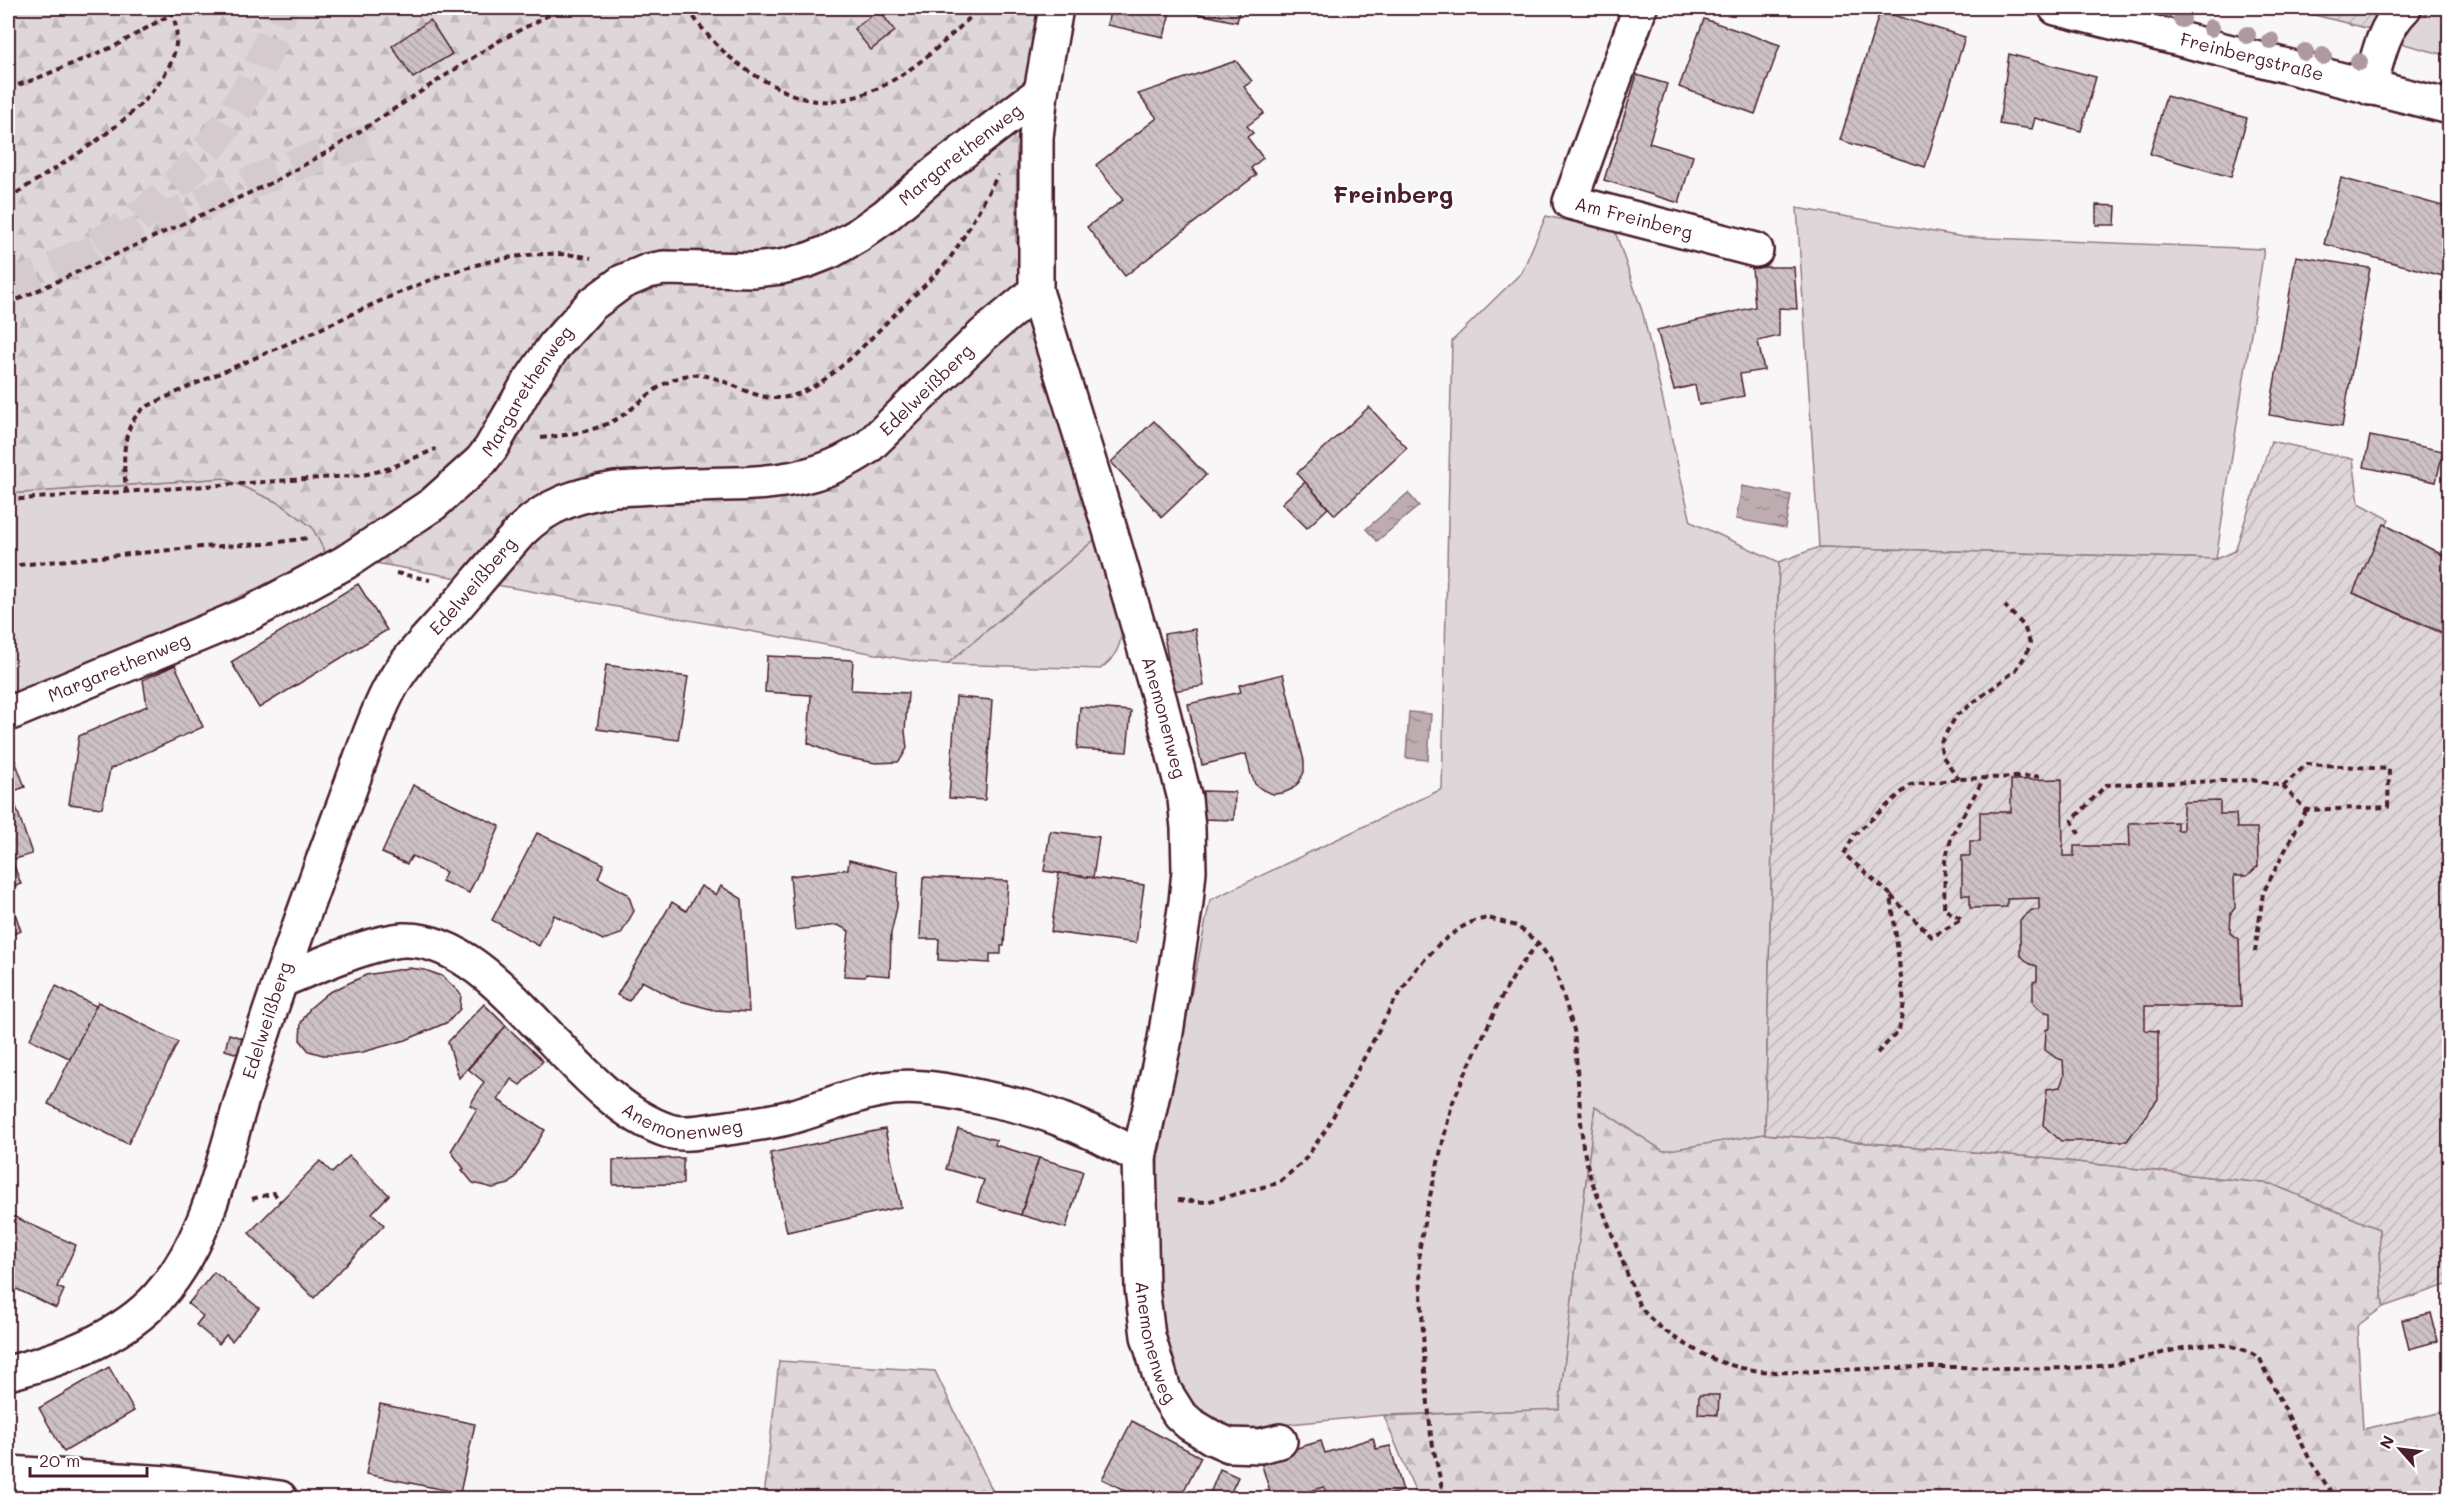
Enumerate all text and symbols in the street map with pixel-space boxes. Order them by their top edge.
street label: Freinbergstraße [2178,27,2327,86]
street label: Margarethenweg [893,98,1027,210]
district label: Freinberg [1333,178,1453,209]
street label: Am Freinberg [1573,191,1695,244]
street label: Margarethenweg [476,320,578,461]
street label: Edelweißberg [874,338,978,440]
street label: Edelweißberg [424,532,521,640]
street label: Margarethenweg [44,627,193,707]
street label: Anemonenweg [1137,654,1192,781]
street label: Edelweißberg [236,959,297,1082]
street label: Anemonenweg [618,1096,744,1144]
street label: Anemonenweg [1131,1281,1183,1408]
north arrow [2370,1419,2430,1479]
text: N [2374,1431,2398,1452]
scale bar [30,1440,147,1478]
text: 20 m [39,1448,80,1472]

